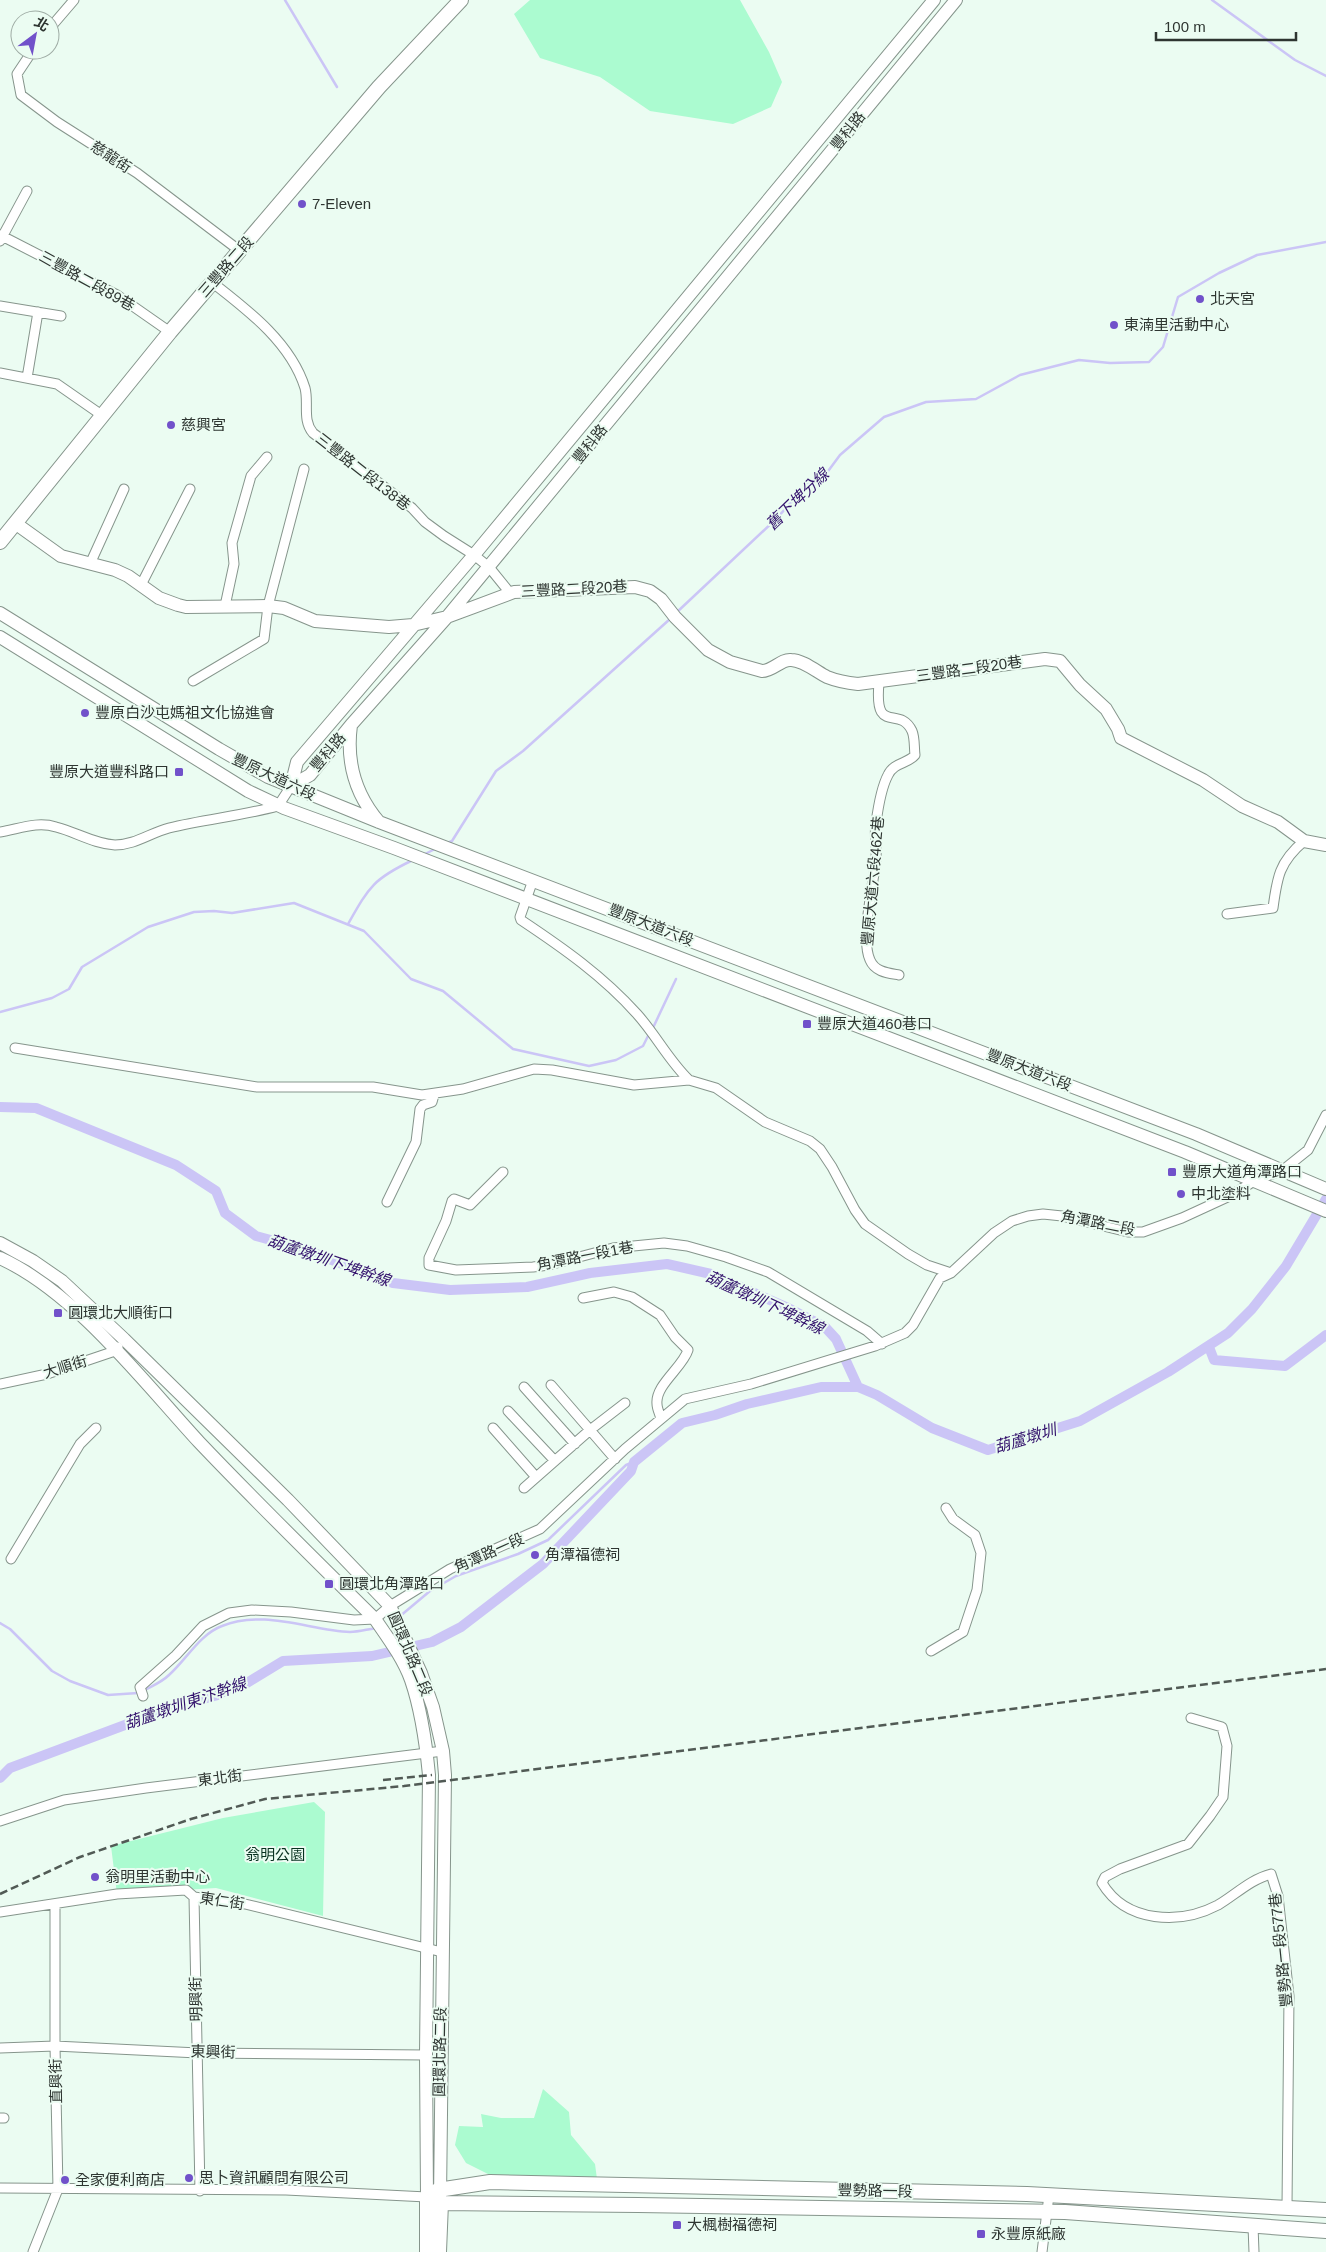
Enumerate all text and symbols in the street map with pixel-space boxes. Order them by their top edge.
north arrow [10,10,60,60]
scale bar [1156,10,1296,42]
text: 北 [32,13,52,34]
text: 100 m [1164,18,1206,35]
street label: 豐科路 [827,108,868,154]
street label: 慈龍街 [88,137,135,176]
place label: 7-Eleven [312,195,371,212]
marker: 7-Eleven [296,198,308,210]
street label: 三豐路二段 [195,233,257,301]
street label: 三豐路二段89巷 [36,247,138,314]
place label: 北天宮 [1210,290,1255,307]
marker: 北天宮 [1194,293,1206,305]
place label: 東湳里活動中心 [1124,316,1229,333]
marker: 東湳里活動中心 [1108,319,1120,331]
place label: 慈興宮 [181,416,226,433]
marker: 慈興宮 [165,419,177,431]
street label: 豐科路 [569,421,610,467]
street label: 三豐路二段138巷 [313,429,414,514]
water label: 舊下埤分線 [763,464,833,533]
street label: 三豐路二段20巷 [520,577,628,600]
street label: 三豐路二段20巷 [915,653,1023,684]
place label: 豐原白沙屯媽祖文化協進會 [95,704,275,721]
marker: 豐原白沙屯媽祖文化協進會 [79,707,91,719]
street label: 豐科路 [307,729,349,774]
street label: 豐原大道六段 [230,750,319,803]
place label: 豐原大道豐科路口 [49,763,169,780]
marker: 豐原大道豐科路口 [173,766,185,778]
street label: 豐原大道六段462巷 [858,815,887,946]
street label: 豐原大道六段 [606,900,696,949]
place label: 豐原大道460巷口 [817,1015,932,1032]
marker: 豐原大道460巷口 [801,1018,813,1030]
street label: 豐原大道六段 [984,1045,1074,1094]
place label: 豐原大道角潭路口 [1182,1163,1302,1180]
marker: 豐原大道角潭路口 [1166,1166,1178,1178]
place label: 中北塗料 [1191,1185,1251,1202]
marker: 中北塗料 [1175,1188,1187,1200]
street label: 角潭路二段 [1060,1207,1137,1238]
water label: 葫蘆墩圳下埤幹線 [266,1232,394,1290]
street label: 角潭路一段1巷 [535,1238,635,1273]
water label: 葫蘆墩圳下埤幹線 [703,1268,828,1338]
place label: 圓環北大順街口 [68,1304,173,1321]
marker: 圓環北大順街口 [52,1307,64,1319]
street label: 大順街 [41,1352,89,1381]
water label: 葫蘆墩圳 [992,1420,1060,1456]
street label: 角潭路一段 [451,1530,527,1576]
place label: 角潭福德祠 [545,1546,620,1563]
marker: 角潭福德祠 [529,1549,541,1561]
place label: 圓環北角潭路口 [339,1575,444,1592]
marker: 圓環北角潭路口 [323,1578,335,1590]
street label: 圓環北路二段 [385,1609,436,1699]
water label: 葫蘆墩圳東汴幹線 [122,1674,250,1732]
street label: 東北街 [197,1766,243,1789]
park label: 翁明公園 [245,1846,305,1863]
place label: 翁明里活動中心 [105,1868,210,1885]
marker: 翁明里活動中心 [89,1871,101,1883]
street label: 東仁街 [199,1889,246,1912]
street label: 豐勢路一段577巷 [1266,1892,1295,2008]
street label: 明興街 [187,1976,204,2022]
street label: 圓環北路二段 [430,2007,449,2097]
street label: 東興街 [190,2043,236,2060]
street label: 直興街 [47,2058,64,2104]
place label: 思卜資訊顧問有限公司 [199,2169,349,2186]
place label: 全家便利商店 [75,2171,165,2188]
marker: 思卜資訊顧問有限公司 [183,2172,195,2184]
marker: 全家便利商店 [59,2174,71,2186]
street label: 豐勢路一段 [837,2181,913,2200]
place label: 大楓樹福德祠 [687,2216,777,2233]
marker: 大楓樹福德祠 [671,2219,683,2231]
place label: 永豐原紙廠 [991,2225,1066,2242]
marker: 永豐原紙廠 [975,2228,987,2240]

